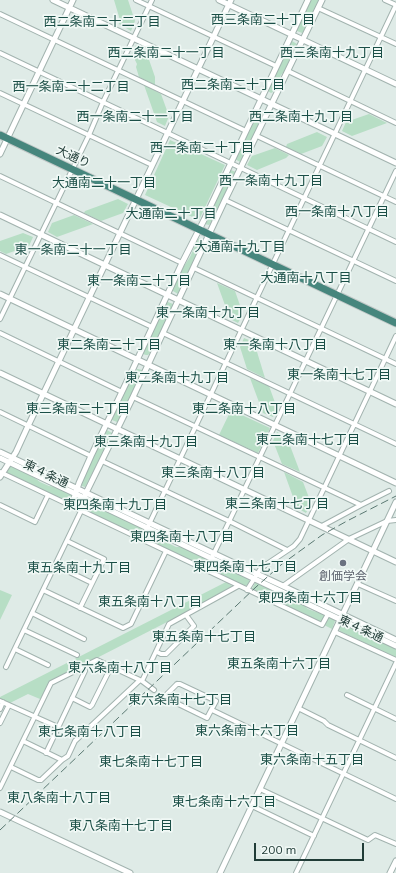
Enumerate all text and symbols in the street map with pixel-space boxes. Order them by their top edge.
district label: 西三条南二十丁目 [211,12,315,28]
district label: 西二条南二十二丁目 [44,14,160,30]
district label: 西二条南二十一丁目 [108,45,224,61]
district label: 西三条南十九丁目 [280,45,384,61]
district label: 西二条南二十丁目 [181,77,285,93]
district label: 西一条南二十二丁目 [13,79,129,95]
district label: 西一条南二十一丁目 [77,109,193,125]
district label: 西二条南十九丁目 [249,109,353,125]
district label: 西一条南二十丁目 [150,140,254,156]
street label: 大通り [54,143,92,171]
district label: 西一条南十九丁目 [219,173,323,189]
district label: 大通南二十一丁目 [52,175,156,191]
district label: 西一条南十八丁目 [285,204,389,220]
district label: 大通南二十丁目 [126,206,216,222]
district label: 大通南十九丁目 [195,239,285,255]
district label: 東一条南二十一丁目 [15,242,131,258]
district label: 大通南十八丁目 [261,270,351,286]
district label: 東一条南二十丁目 [87,273,191,289]
district label: 東一条南十九丁目 [156,305,260,321]
district label: 東二条南二十丁目 [57,337,161,353]
district label: 東一条南十八丁目 [223,337,327,353]
district label: 東一条南十七丁目 [287,367,391,383]
district label: 東二条南十九丁目 [125,370,229,386]
district label: 東三条南二十丁目 [26,401,130,417]
district label: 東二条南十八丁目 [192,401,296,417]
district label: 東二条南十七丁目 [256,432,360,448]
district label: 東三条南十九丁目 [94,434,198,450]
street label: 東４条通 [21,457,71,491]
district label: 東三条南十八丁目 [161,465,265,481]
district label: 東三条南十七丁目 [225,496,329,512]
district label: 東四条南十九丁目 [63,497,167,513]
district label: 東四条南十八丁目 [130,529,234,545]
marker: 創価学会 [338,558,348,568]
district label: 東四条南十七丁目 [193,559,297,575]
district label: 東五条南十九丁目 [27,560,131,576]
place label: 創価学会 [319,569,367,583]
district label: 東四条南十六丁目 [258,590,362,606]
district label: 東五条南十八丁目 [98,594,202,610]
street label: 東４条通 [336,612,386,646]
district label: 東五条南十七丁目 [152,629,256,645]
district label: 東五条南十六丁目 [227,656,331,672]
district label: 東六条南十八丁目 [68,660,172,676]
district label: 東六条南十七丁目 [128,692,232,708]
district label: 東六条南十六丁目 [195,723,299,739]
district label: 東七条南十八丁目 [38,724,142,740]
district label: 東六条南十五丁目 [260,752,364,768]
district label: 東七条南十七丁目 [99,754,203,770]
district label: 東八条南十八丁目 [7,790,111,806]
district label: 東七条南十六丁目 [172,794,276,810]
district label: 東八条南十七丁目 [69,818,173,834]
scale bar [256,835,366,861]
text: 200 m [261,842,296,857]

